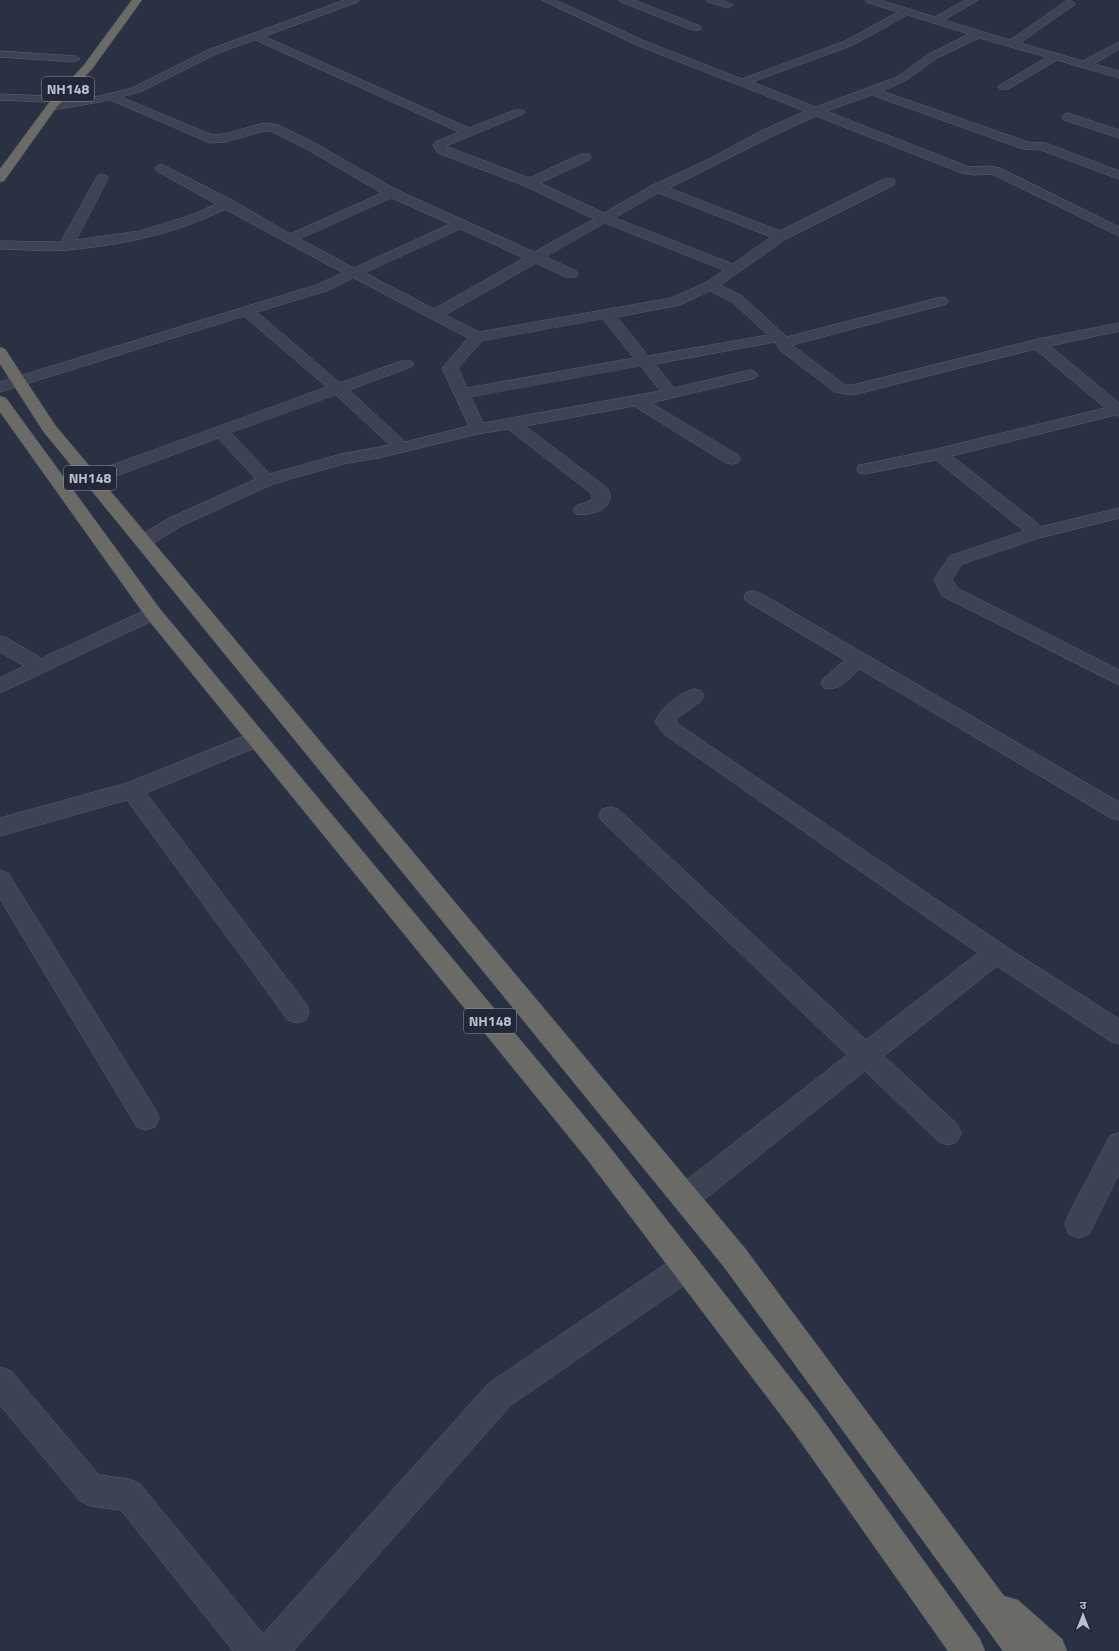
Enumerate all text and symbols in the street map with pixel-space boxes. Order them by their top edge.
road number: NH148 [42,77,94,101]
road number: NH148 [64,466,116,490]
road number: NH148 [464,1009,516,1033]
north arrow [1063,1595,1103,1635]
text: उ [1080,1597,1087,1613]

